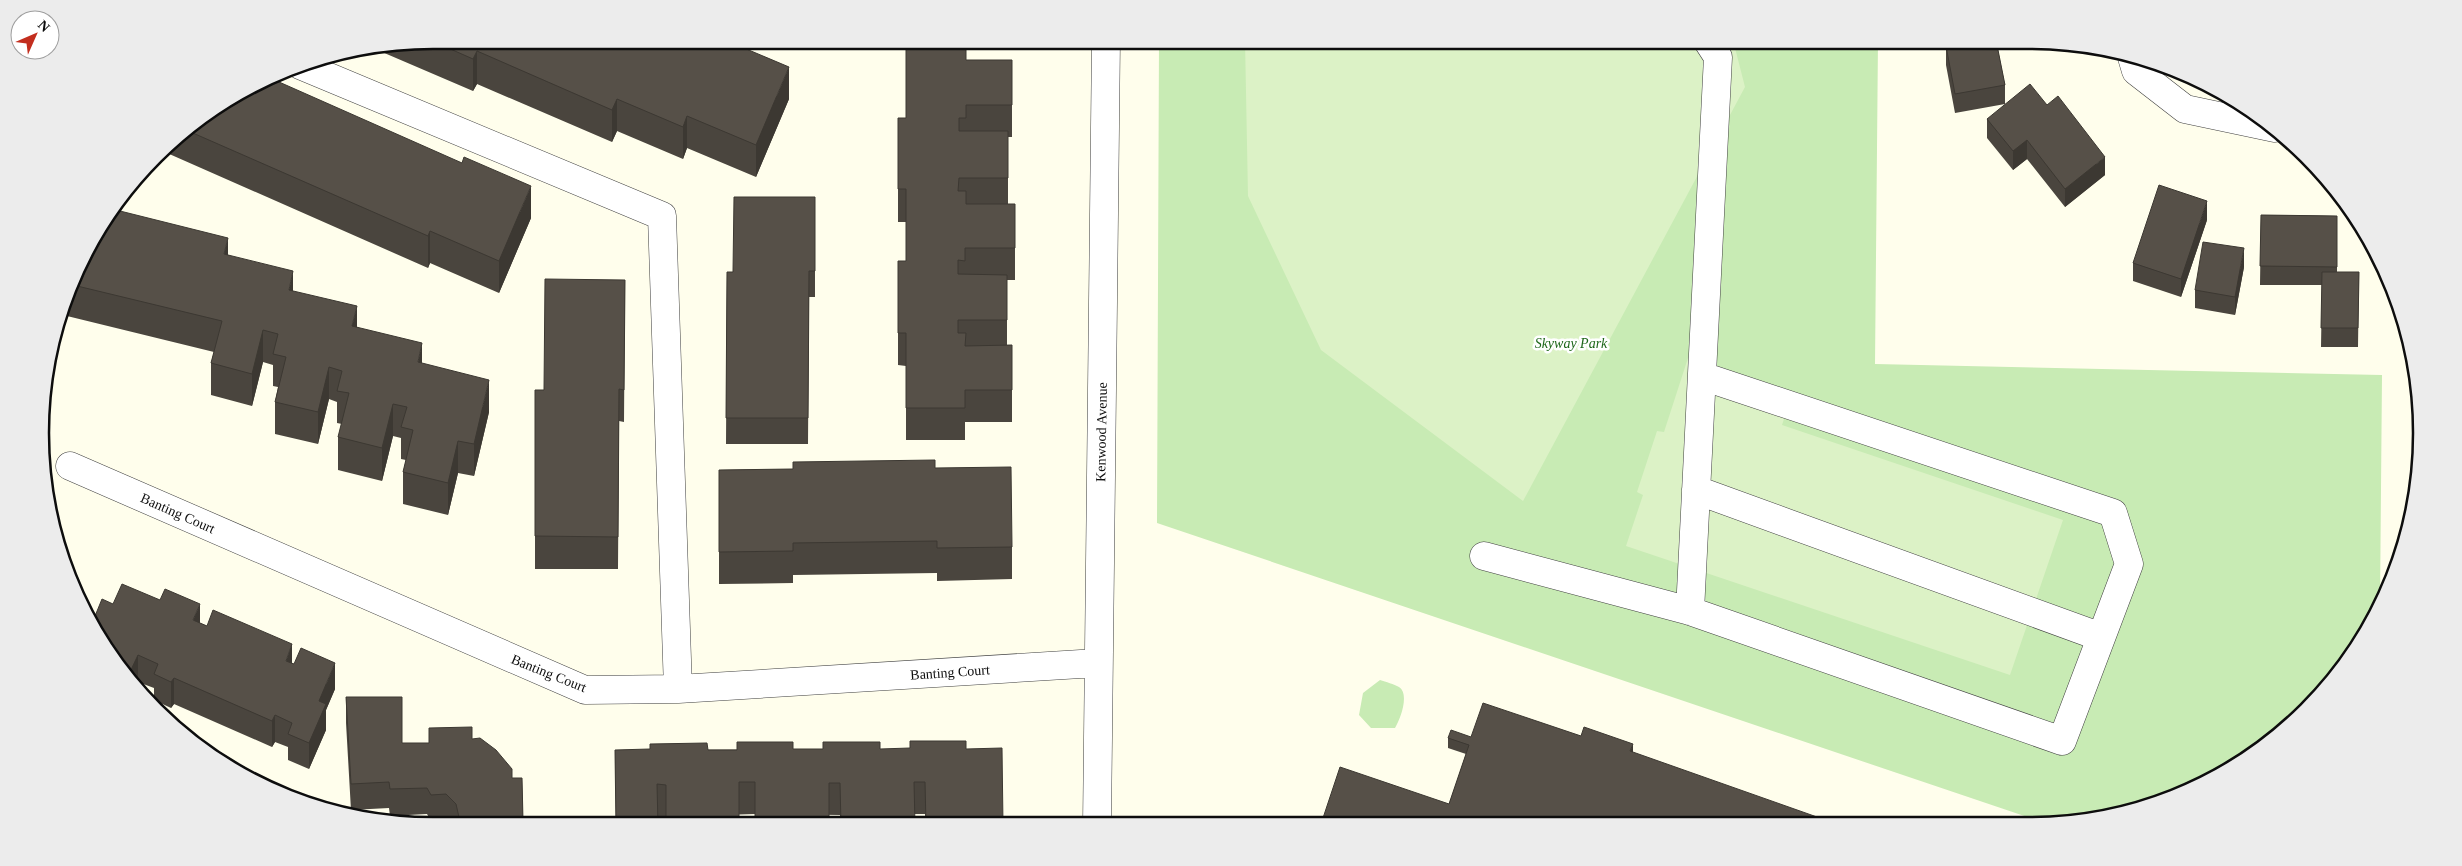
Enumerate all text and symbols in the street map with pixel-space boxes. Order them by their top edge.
north arrow [10,10,60,60]
text: N [35,17,53,35]
park label: Skyway Park [1535,336,1608,351]
street label: Kenwood Avenue [1093,382,1110,482]
street label: Banting Court [138,490,217,537]
street label: Banting Court [509,652,589,695]
street label: Banting Court [910,662,990,683]

